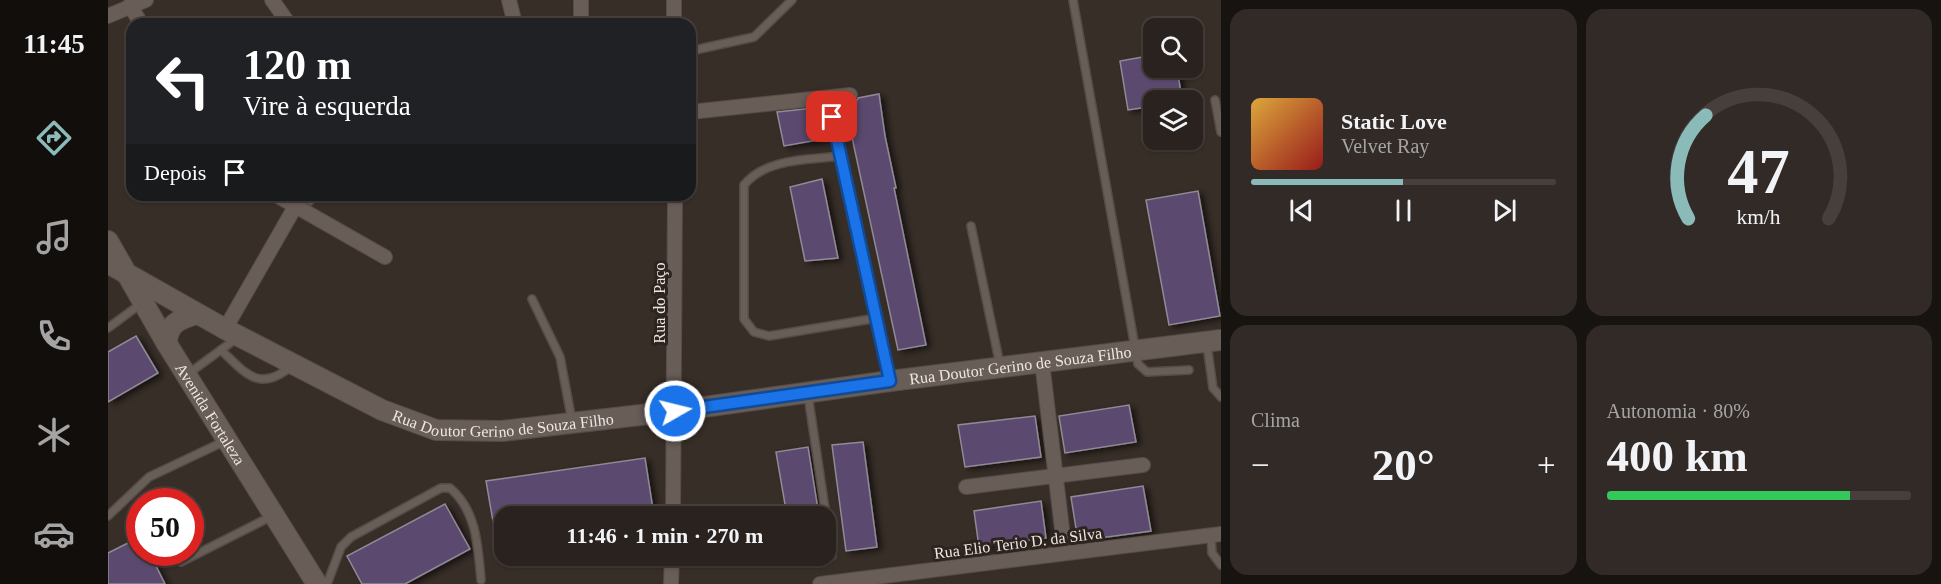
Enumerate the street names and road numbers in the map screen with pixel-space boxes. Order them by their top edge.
street label: Rua do Paço [651,263,669,343]
street label: Rua Doutor Gerino de Souza Filho [908,343,1132,387]
street label: Avenida Fortaleza [173,360,249,468]
street label: Rua Doutor Gerino de Souza Filho [390,406,614,440]
street label: Rua Elio Terio D. da Silva [933,524,1103,562]

